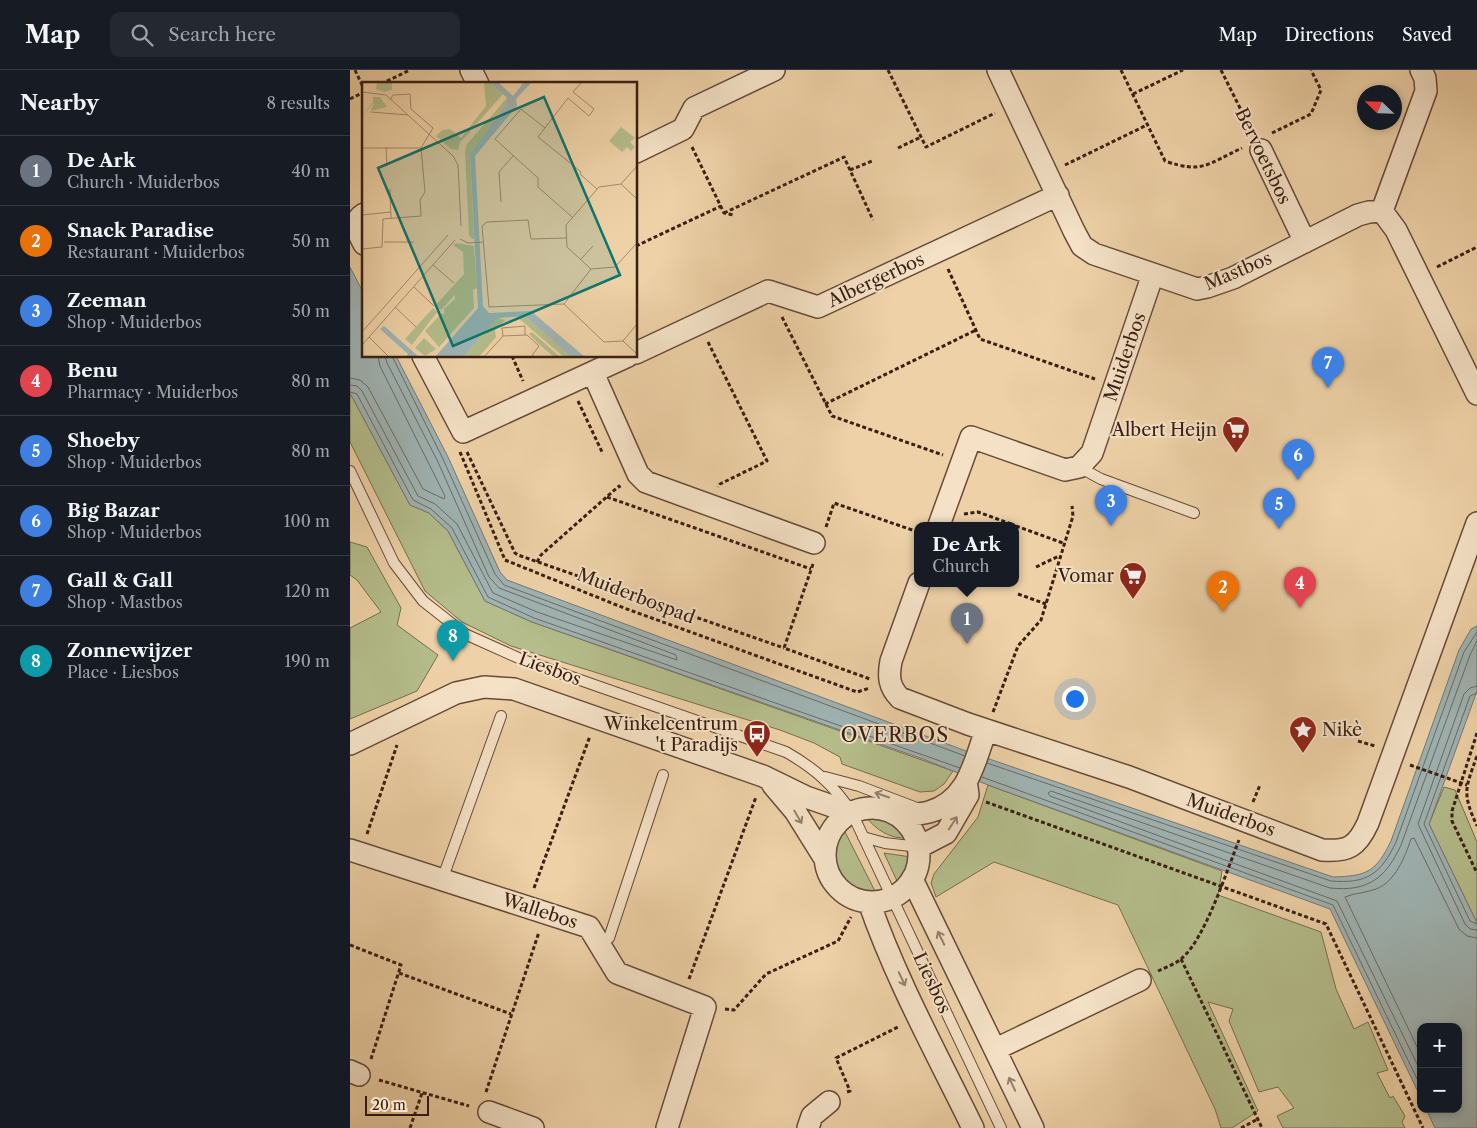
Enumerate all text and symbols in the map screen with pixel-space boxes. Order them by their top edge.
search box [110,12,460,57]
text: Map [25,20,80,49]
icon: search [128,21,156,49]
text: Search here [168,23,276,46]
text: Map [1218,24,1257,46]
text: Directions [1285,24,1374,46]
text: Saved [1402,24,1452,46]
inset map [362,82,638,358]
north arrow [1357,85,1402,130]
text: Nearby [20,90,99,115]
text: 8 results [267,93,330,113]
street label: Bervoetsbos [1230,104,1296,208]
text: De Ark [67,149,135,172]
text: 1 [32,161,40,181]
text: 40 m [291,161,330,181]
text: Church · Muiderbos [67,172,220,192]
text: Snack Paradise [67,219,214,242]
text: 2 [31,231,41,251]
text: 50 m [292,231,330,251]
text: Restaurant · Muiderbos [67,242,245,262]
street label: Mastbos [1201,247,1275,295]
street label: Albergerbos [823,248,928,312]
text: Zeeman [67,289,146,312]
text: 3 [31,301,41,321]
text: 50 m [292,301,330,321]
street label: Muiderbos [1099,310,1151,404]
text: Shop · Muiderbos [67,312,202,332]
pin: 7 [1312,347,1344,388]
text: Benu [67,359,118,382]
text: 4 [31,371,41,391]
text: 80 m [291,371,330,391]
text: Pharmacy · Muiderbos [67,382,238,402]
supermarket icon: Albert Heijn [1221,415,1251,454]
place label: Albert Heijn [1111,419,1217,441]
text: Shoeby [67,429,139,452]
pin: 6 [1282,439,1314,480]
text: 5 [32,441,40,461]
text: 80 m [291,441,330,461]
text: Shop · Muiderbos [67,452,202,472]
pin: 3 [1095,485,1127,526]
pin: 5 [1263,488,1295,529]
text: Big Bazar [67,499,160,522]
text: 6 [31,511,41,531]
text: 100 m [284,511,330,531]
text: Shop · Muiderbos [67,522,202,542]
popup [914,522,1019,587]
text: De Ark [932,533,1001,556]
text: Church [932,556,989,576]
supermarket icon: Vomar [1118,561,1148,600]
street label: Muiderbospad [574,563,698,629]
place label: Vomar [1057,565,1114,587]
pin: 4 [1284,567,1316,608]
text: Gall & Gall [67,569,173,592]
pin: 2 [1207,571,1239,612]
text: 7 [32,581,40,601]
text: 120 m [285,581,330,601]
text: Shop · Mastbos [67,592,183,612]
pin: 1 [951,603,983,644]
pin: 8 [437,620,469,661]
text: Zonnewijzer [67,639,192,662]
street label: Liesbos [516,648,584,690]
text: 8 [31,651,41,671]
text: 190 m [285,651,330,671]
text: Place · Liesbos [67,662,179,682]
your location [1062,686,1088,712]
place label: Winkelcentrum 't Paradijs [603,713,738,756]
place icon: Nikè [1288,715,1318,754]
bus stop icon: Winkelcentrum 't Paradijs [742,719,772,758]
place label: Nikè [1322,719,1362,741]
district label: OVERBOS [841,723,949,747]
street label: Muiderbos [1184,789,1278,841]
one-way arrow [875,790,890,799]
one-way arrow [794,809,804,824]
one-way arrow [948,817,958,831]
street label: Wallebos [498,888,581,934]
one-way arrow [936,931,945,946]
street label: Liesbos [908,949,956,1017]
one-way arrow [897,971,907,986]
map controls [1417,1023,1462,1113]
button: + [1417,1023,1462,1068]
button: − [1417,1068,1462,1113]
one-way arrow [1007,1077,1016,1092]
scale bar [365,1093,429,1116]
text: 20 m [372,1096,406,1114]

